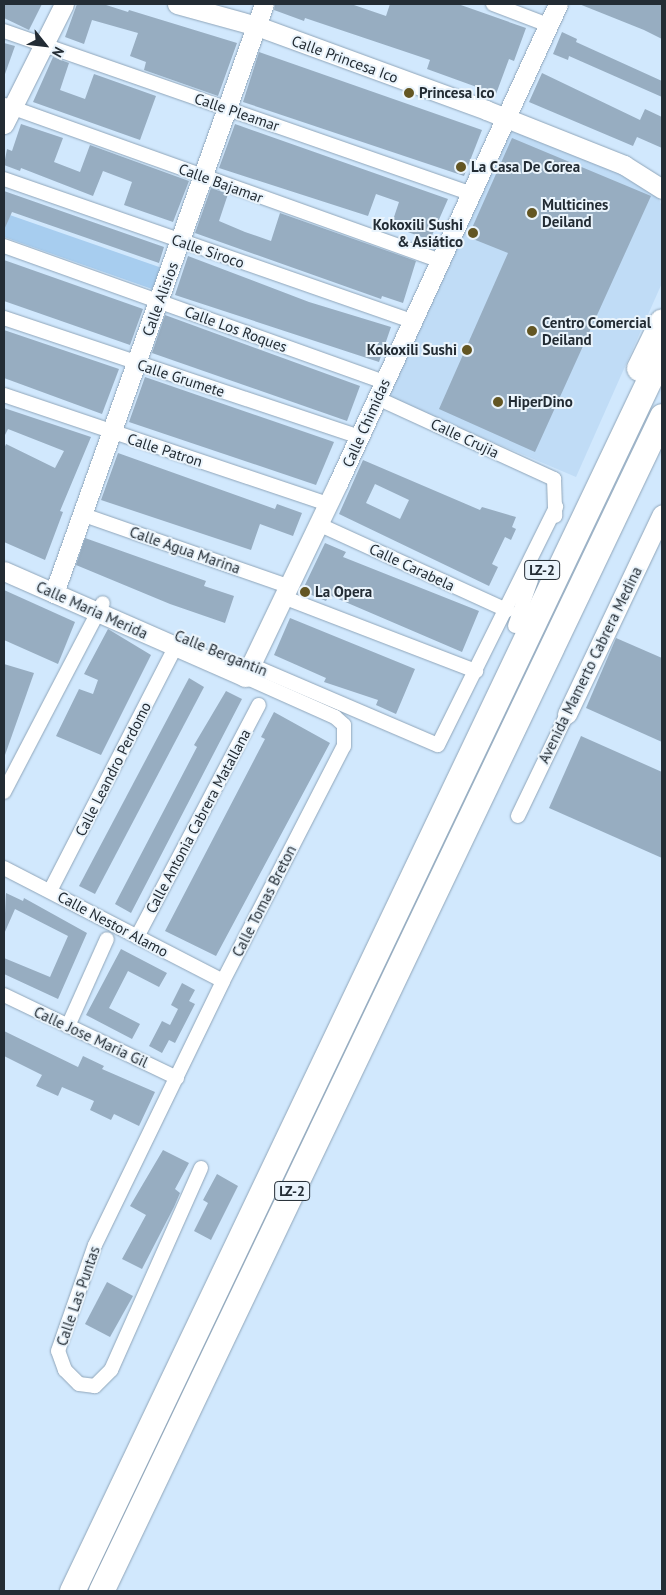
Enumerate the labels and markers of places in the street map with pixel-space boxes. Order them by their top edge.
place label: Princesa Ico [419,84,495,102]
marker: Princesa Ico [403,87,415,99]
place label: La Casa De Corea [471,158,581,176]
marker: La Casa De Corea [455,161,467,173]
place label: Multicines Deiland [542,195,608,230]
marker: Multicines Deiland [526,207,538,219]
place label: Kokoxili Sushi & Asiático [373,215,463,250]
marker: Kokoxili Sushi & Asiático [467,227,479,239]
place label: Centro Comercial Deiland [542,313,651,348]
marker: Centro Comercial Deiland [526,325,538,337]
place label: Kokoxili Sushi [367,341,457,359]
marker: Kokoxili Sushi [461,344,473,356]
place label: HiperDino [508,393,573,411]
marker: HiperDino [492,396,504,408]
place label: La Opera [315,583,372,601]
marker: La Opera [299,586,311,598]

